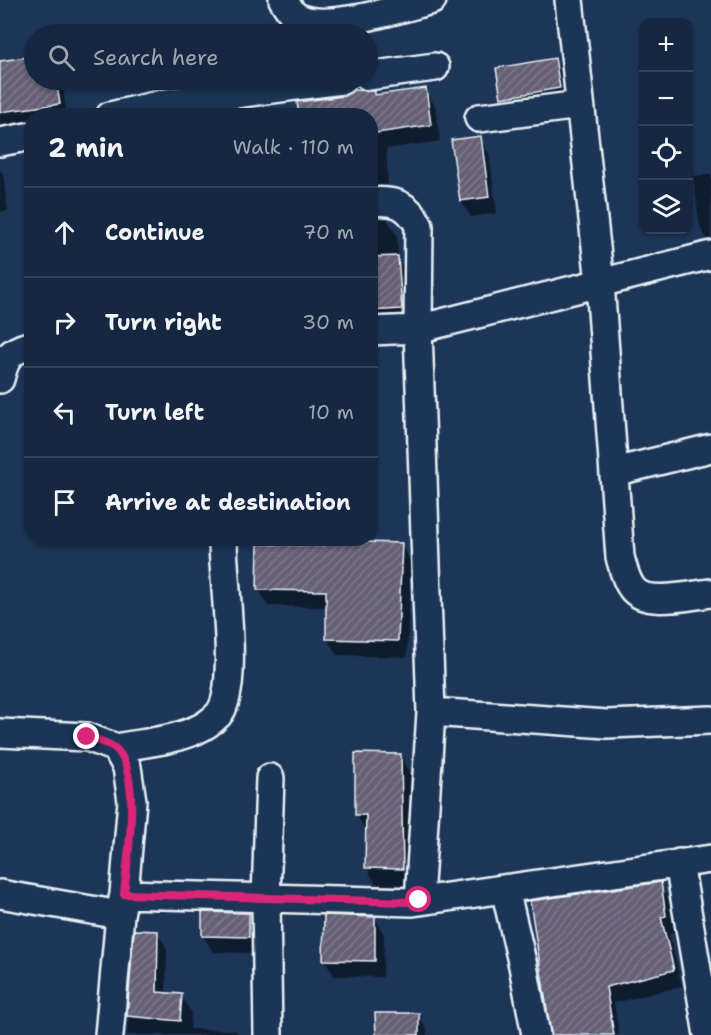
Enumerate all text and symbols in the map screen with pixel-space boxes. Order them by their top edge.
map controls [639,18,693,234]
button: + [639,18,693,72]
search box [24,24,378,90]
icon: search [45,41,78,74]
text: Search here [93,43,219,72]
button: − [639,72,693,126]
button: locate [639,126,693,180]
text: 2 min [48,130,124,165]
text: Walk · 110 m [233,134,354,160]
button: layers [639,180,693,234]
icon: ahead [48,216,81,249]
text: Continue [105,218,205,247]
text: 70 m [302,219,354,245]
icon: right [48,306,81,339]
text: Turn right [105,308,222,337]
text: 30 m [302,309,354,335]
icon: left [48,396,81,429]
text: Turn left [105,398,204,427]
text: 10 m [308,399,354,425]
icon: arrive [48,486,81,519]
text: Arrive at destination [105,488,351,517]
route end [73,723,99,749]
route start [405,886,431,912]

